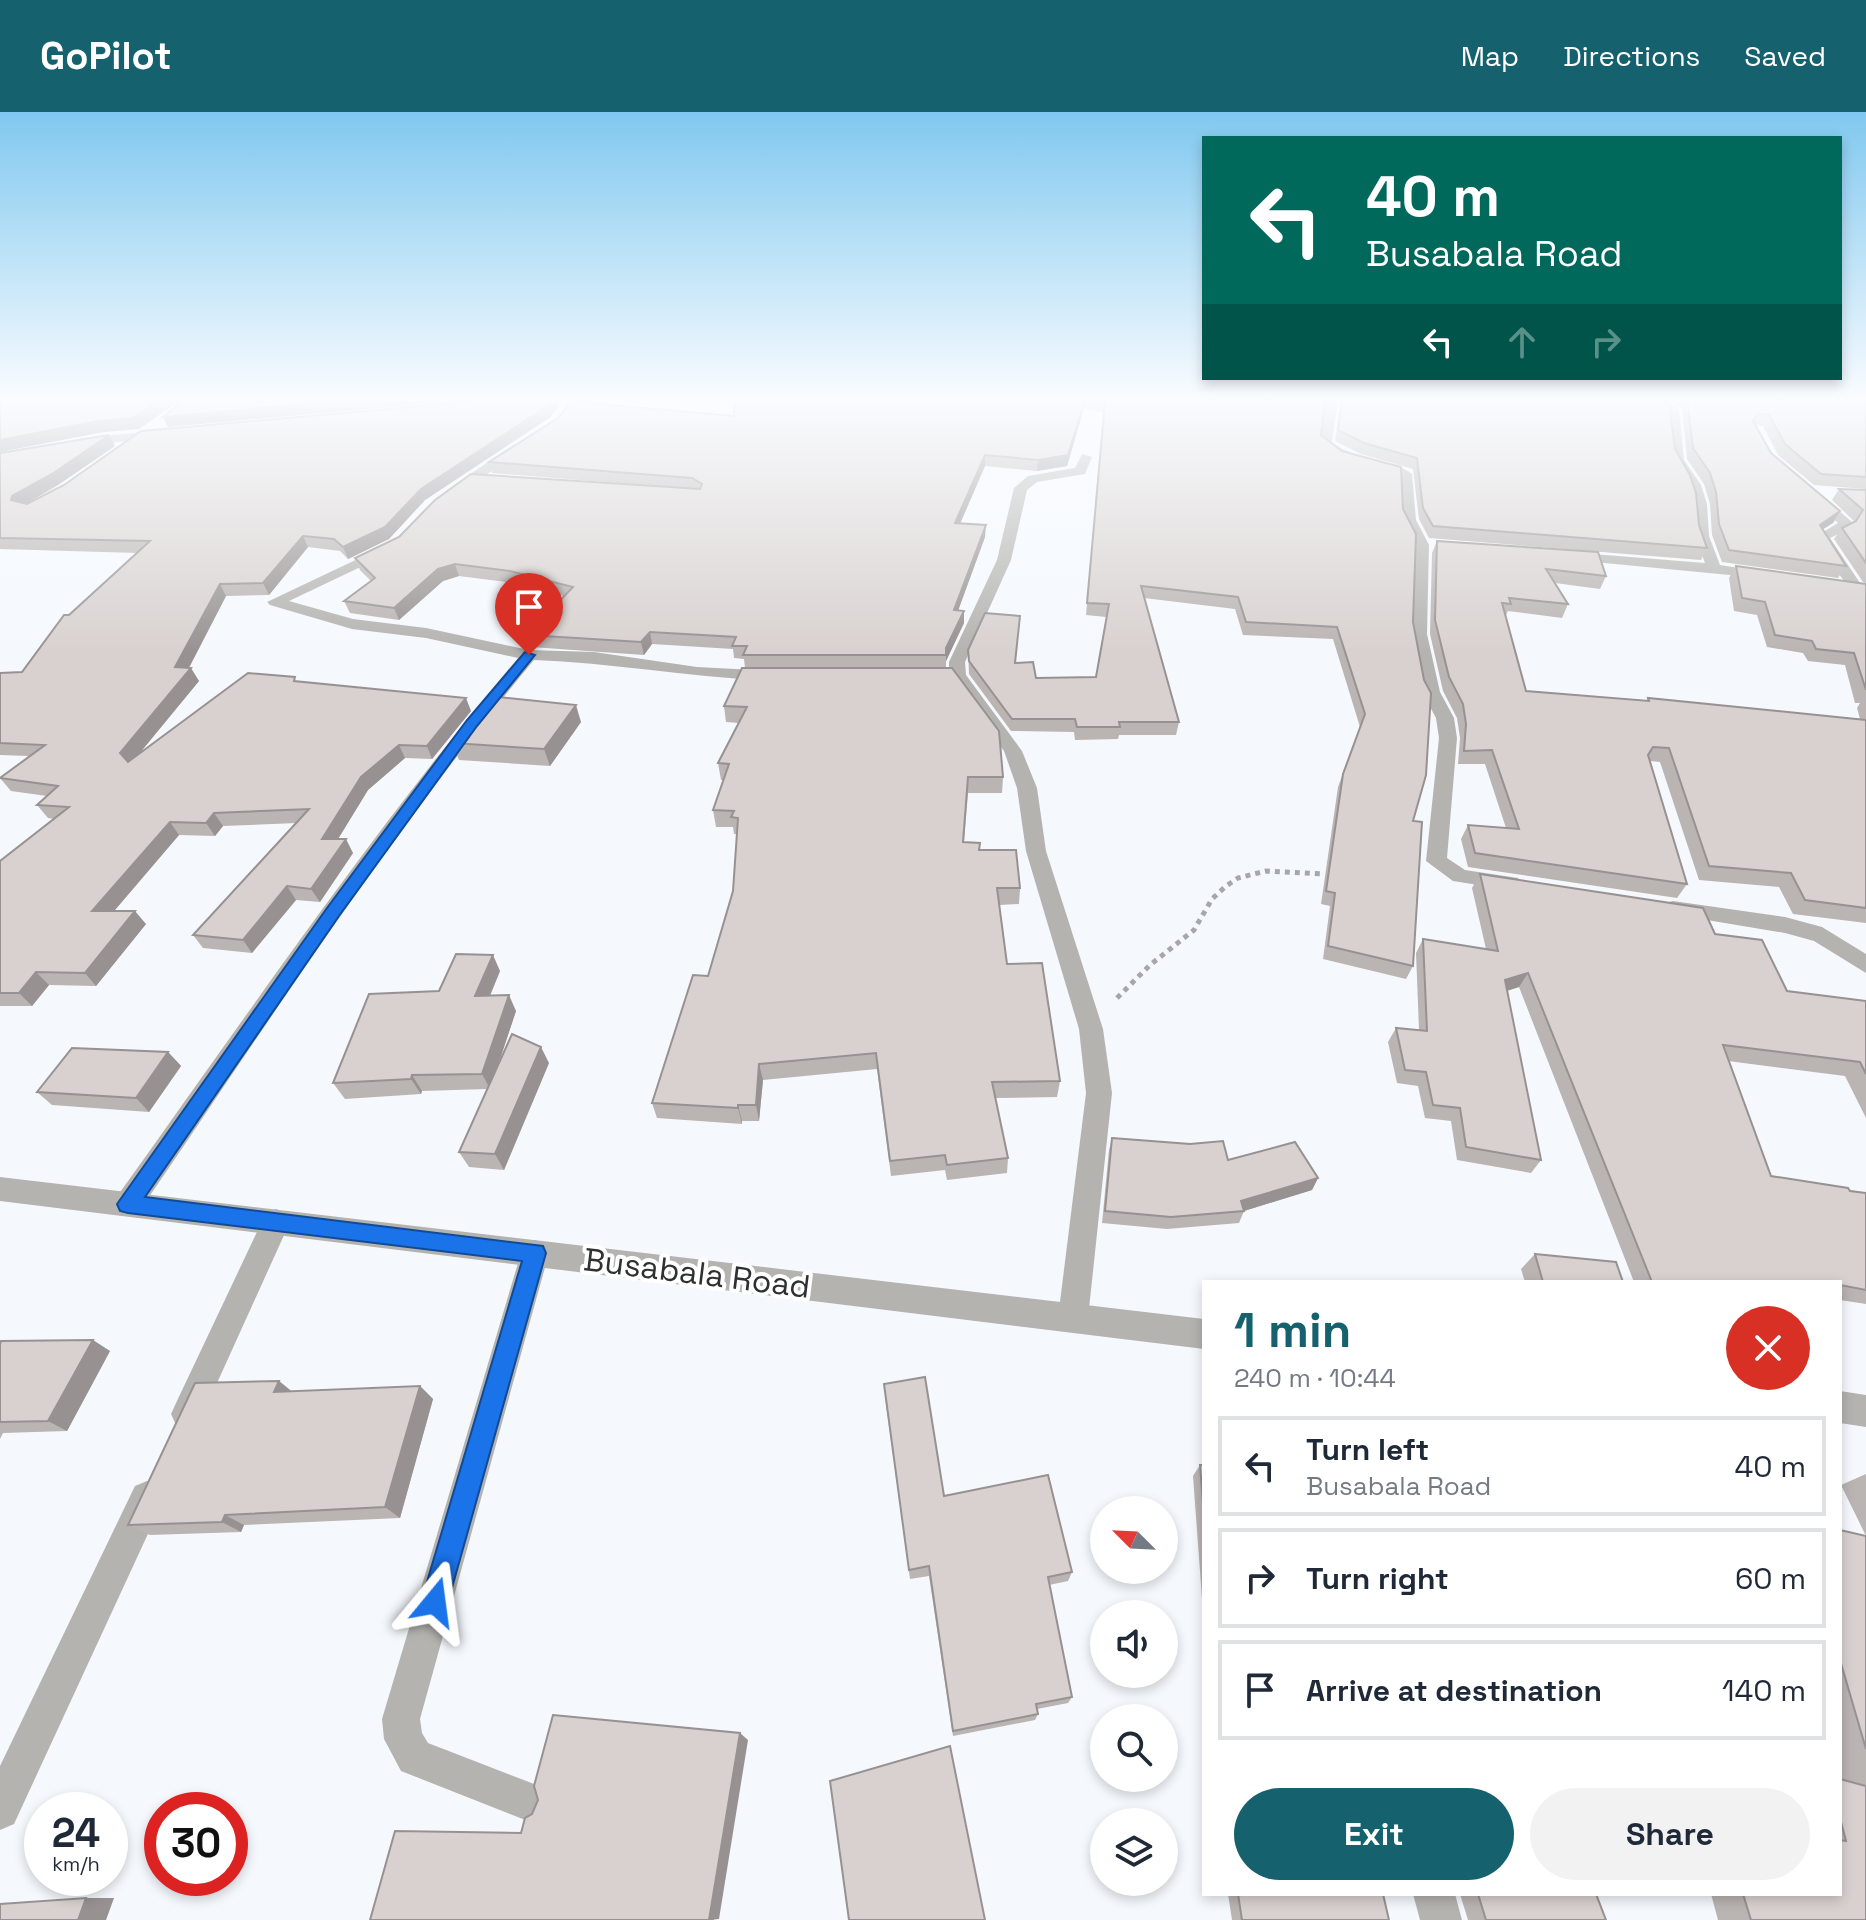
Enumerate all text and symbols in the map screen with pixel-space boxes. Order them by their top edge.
text: GoPilot [40,32,172,80]
text: Map [1461,38,1519,74]
text: Directions [1563,38,1700,74]
text: Saved [1744,38,1826,74]
text: 40 m [1366,161,1500,232]
icon: left [1234,168,1338,272]
text: Busabala Road [1366,231,1622,277]
icon: left [1416,320,1460,364]
icon: ahead [1500,320,1544,364]
icon: right [1584,320,1628,364]
pin [495,573,563,655]
icon: arrive [507,585,551,629]
street label: Busabala Road [581,1239,813,1307]
text: 1 min [1234,1300,1351,1361]
button: close [1726,1306,1810,1390]
text: 240 m · 10:44 [1234,1361,1396,1395]
text: Turn left [1306,1430,1429,1469]
icon: left [1238,1444,1282,1488]
text: 40 m [1735,1447,1806,1486]
text: Busabala Road [1306,1469,1491,1503]
north arrow [1090,1496,1178,1584]
map controls [1090,1496,1178,1896]
icon: right [1238,1556,1282,1600]
text: Turn right [1306,1559,1449,1598]
text: 60 m [1735,1559,1806,1598]
position arrow [393,1560,477,1644]
button: sound [1090,1600,1178,1688]
icon: arrive [1238,1668,1282,1712]
text: Arrive at destination [1306,1671,1602,1710]
text: 140 m [1722,1671,1806,1710]
button: search [1090,1704,1178,1792]
button: Exit [1234,1788,1514,1880]
button: Share [1530,1788,1810,1880]
speed limit sign: 30 [144,1792,248,1896]
text: 24 [52,1808,100,1859]
button: layers [1090,1808,1178,1896]
text: km/h [52,1851,100,1877]

